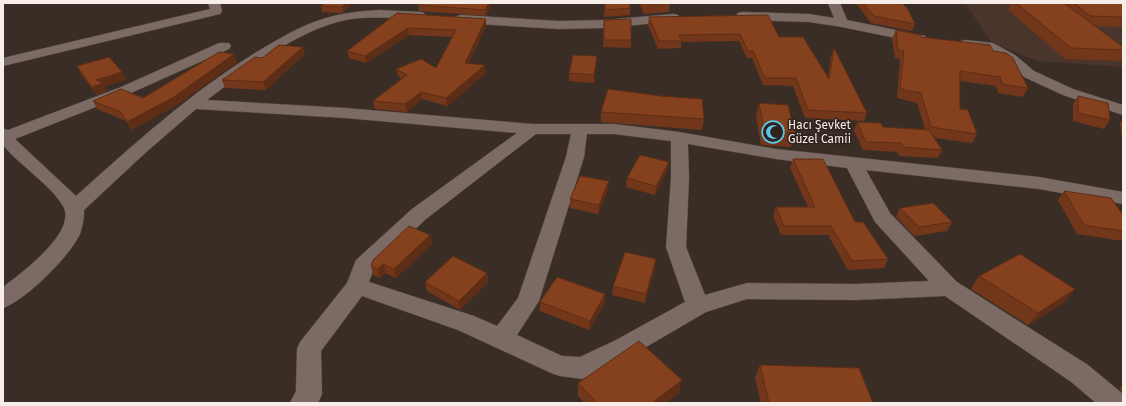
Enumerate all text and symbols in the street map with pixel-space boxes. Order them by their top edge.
place label: Hacı Şevket Güzel Camii [788,118,852,146]
mosque icon: Hacı Şevket Güzel Camii [760,119,786,145]

